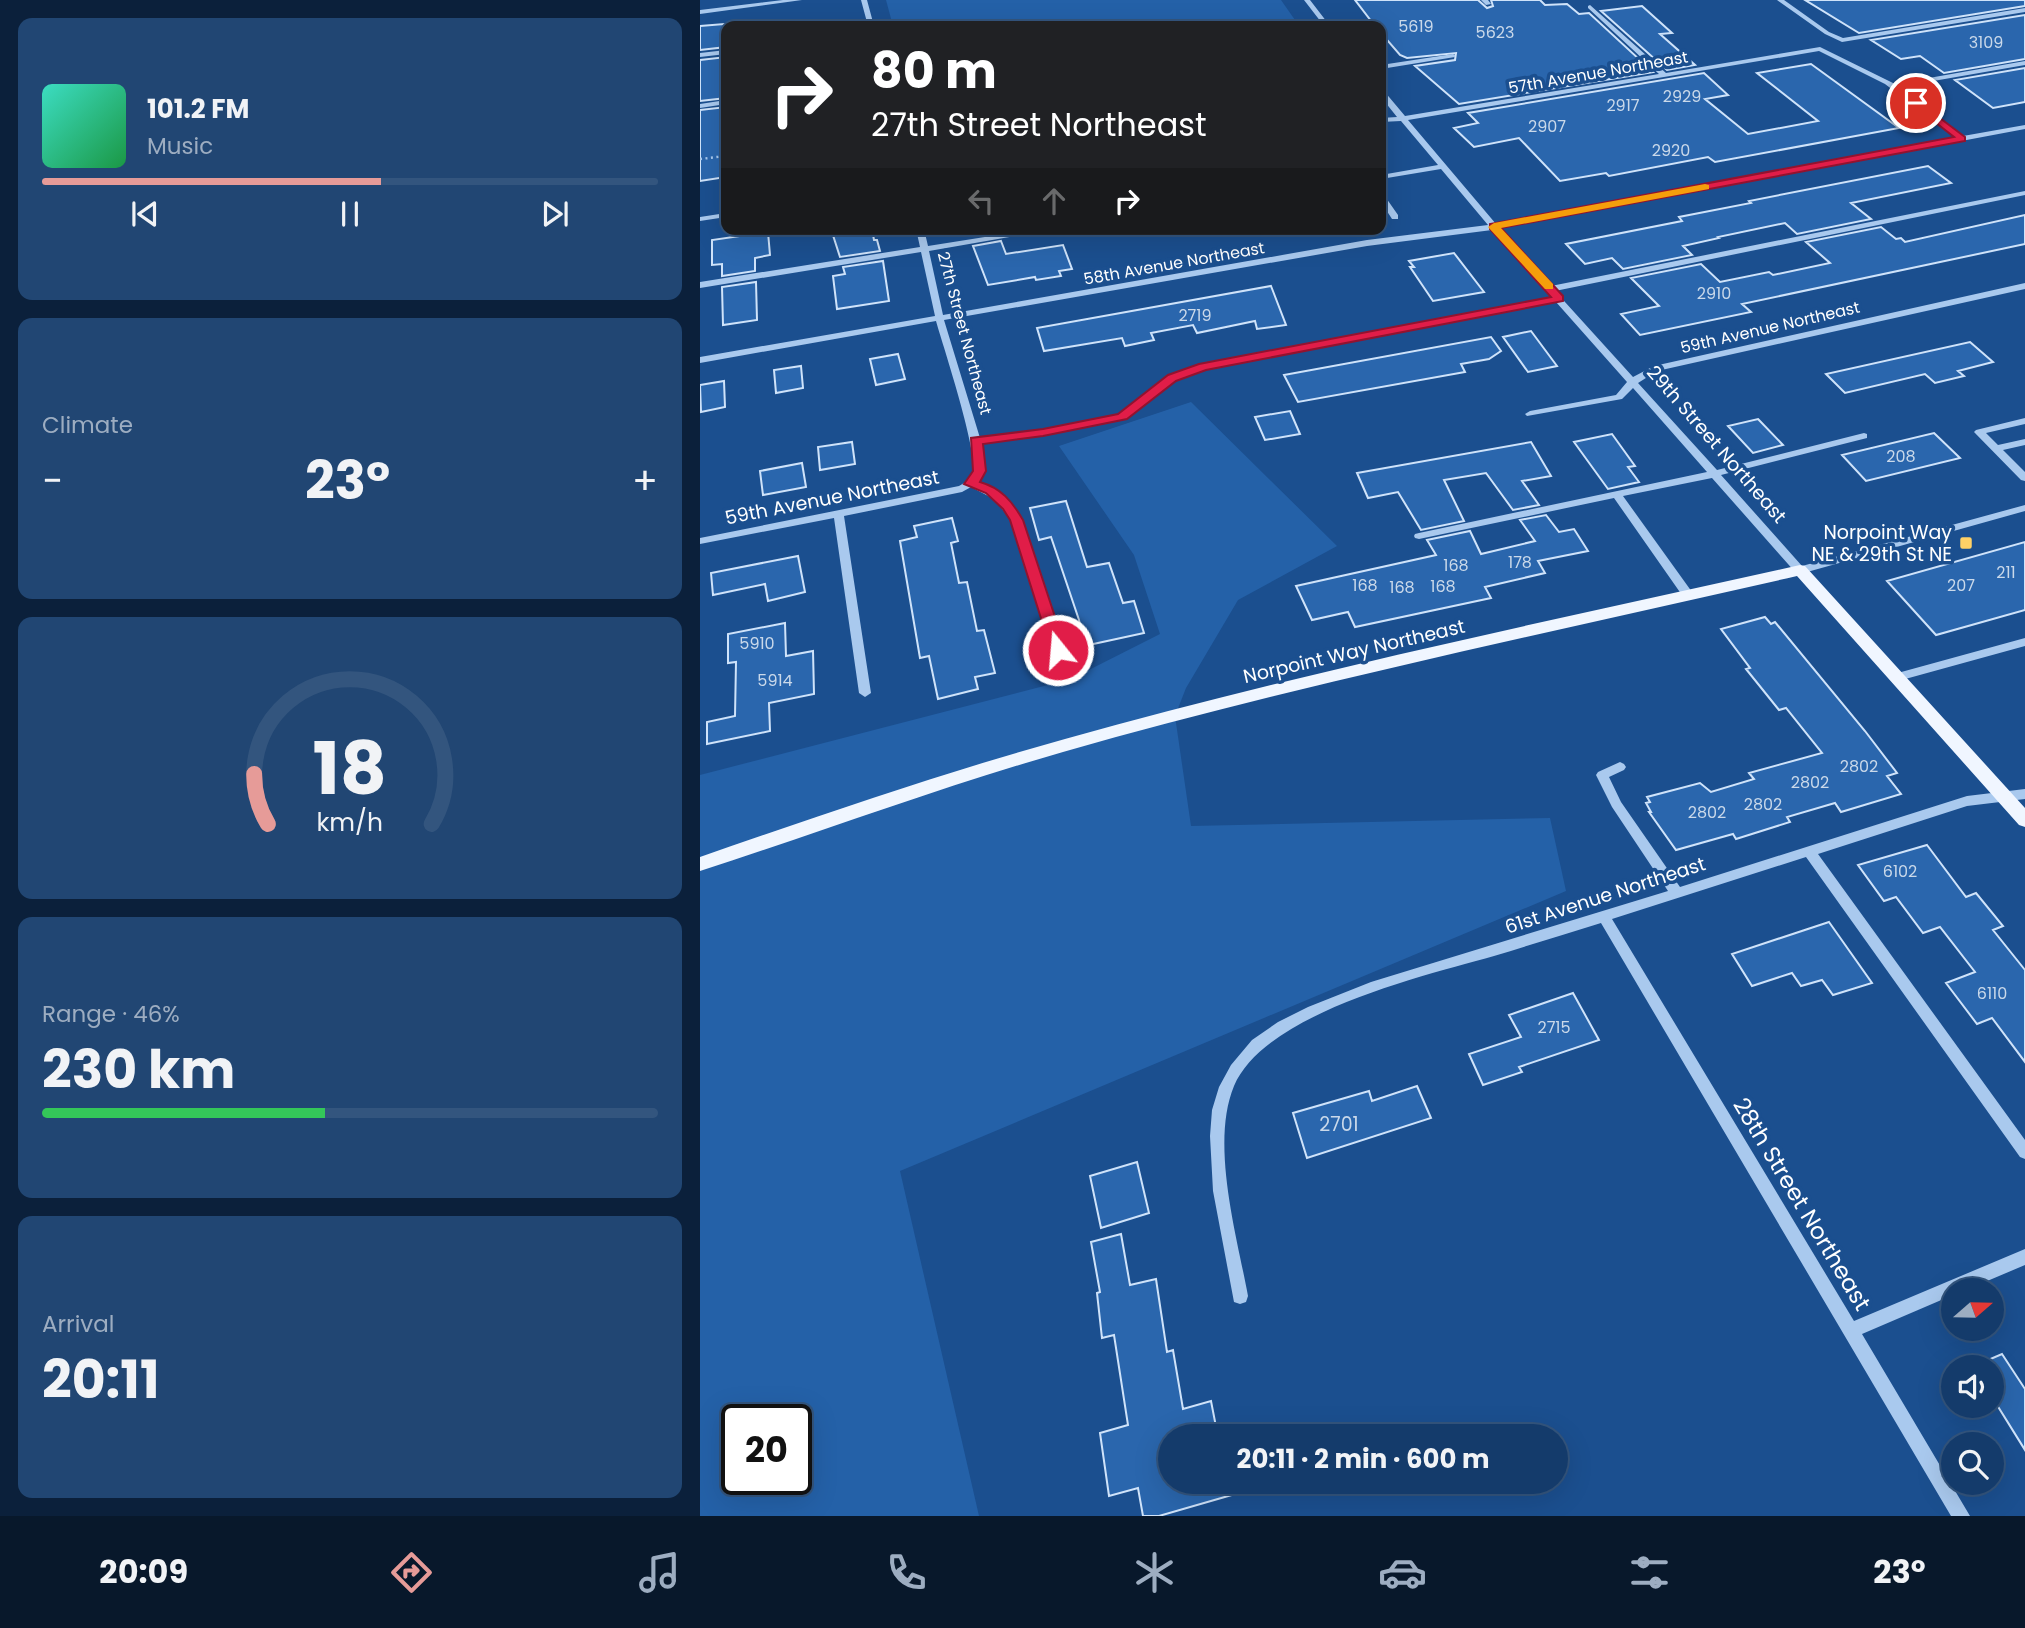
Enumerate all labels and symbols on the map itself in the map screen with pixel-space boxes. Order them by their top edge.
house number: 5619 [1398,15,1434,38]
house number: 5623 [1476,21,1514,44]
house number: 3109 [1969,31,2003,54]
street label: 57th Avenue Northeast [1507,45,1690,100]
pin [1886,73,1946,133]
house number: 2929 [1663,85,1701,108]
house number: 2917 [1606,94,1640,117]
house number: 2907 [1528,115,1566,138]
house number: 2920 [1652,139,1690,162]
street label: 58th Avenue Northeast [1082,236,1266,291]
street label: 27th Street Northeast [932,249,997,417]
house number: 2910 [1697,282,1731,305]
street label: 59th Avenue Northeast [1678,296,1862,359]
house number: 2719 [1178,304,1212,327]
street label: 29th Street Northeast [1641,360,1793,529]
house number: 208 [1886,445,1916,468]
street label: 59th Avenue Northeast [723,463,942,532]
place label: Norpoint Way NE & 29th St NE [1811,519,1952,568]
marker: Norpoint Way NE & 29th St NE [1958,535,1974,551]
house number: 178 [1508,551,1532,574]
house number: 168 [1443,554,1469,577]
house number: 211 [1996,561,2016,584]
house number: 168 [1352,574,1378,597]
house number: 207 [1947,574,1975,597]
house number: 168 [1430,575,1456,598]
house number: 168 [1389,576,1415,599]
position arrow [1021,613,1095,687]
street label: Norpoint Way Northeast [1241,613,1468,690]
house number: 5910 [739,632,775,655]
house number: 5914 [757,669,793,692]
house number: 2802 [1840,755,1878,778]
house number: 2802 [1791,771,1829,794]
house number: 2802 [1744,793,1782,816]
house number: 2802 [1688,801,1726,824]
street label: 61st Avenue Northeast [1501,850,1709,941]
house number: 6102 [1883,860,1917,883]
house number: 6110 [1977,982,2007,1005]
house number: 2715 [1537,1016,1571,1039]
street label: 28th Street Northeast [1726,1092,1878,1316]
house number: 2701 [1319,1111,1359,1138]
north arrow [1941,1278,2004,1340]
speed limit sign: 20 [721,1404,812,1495]

